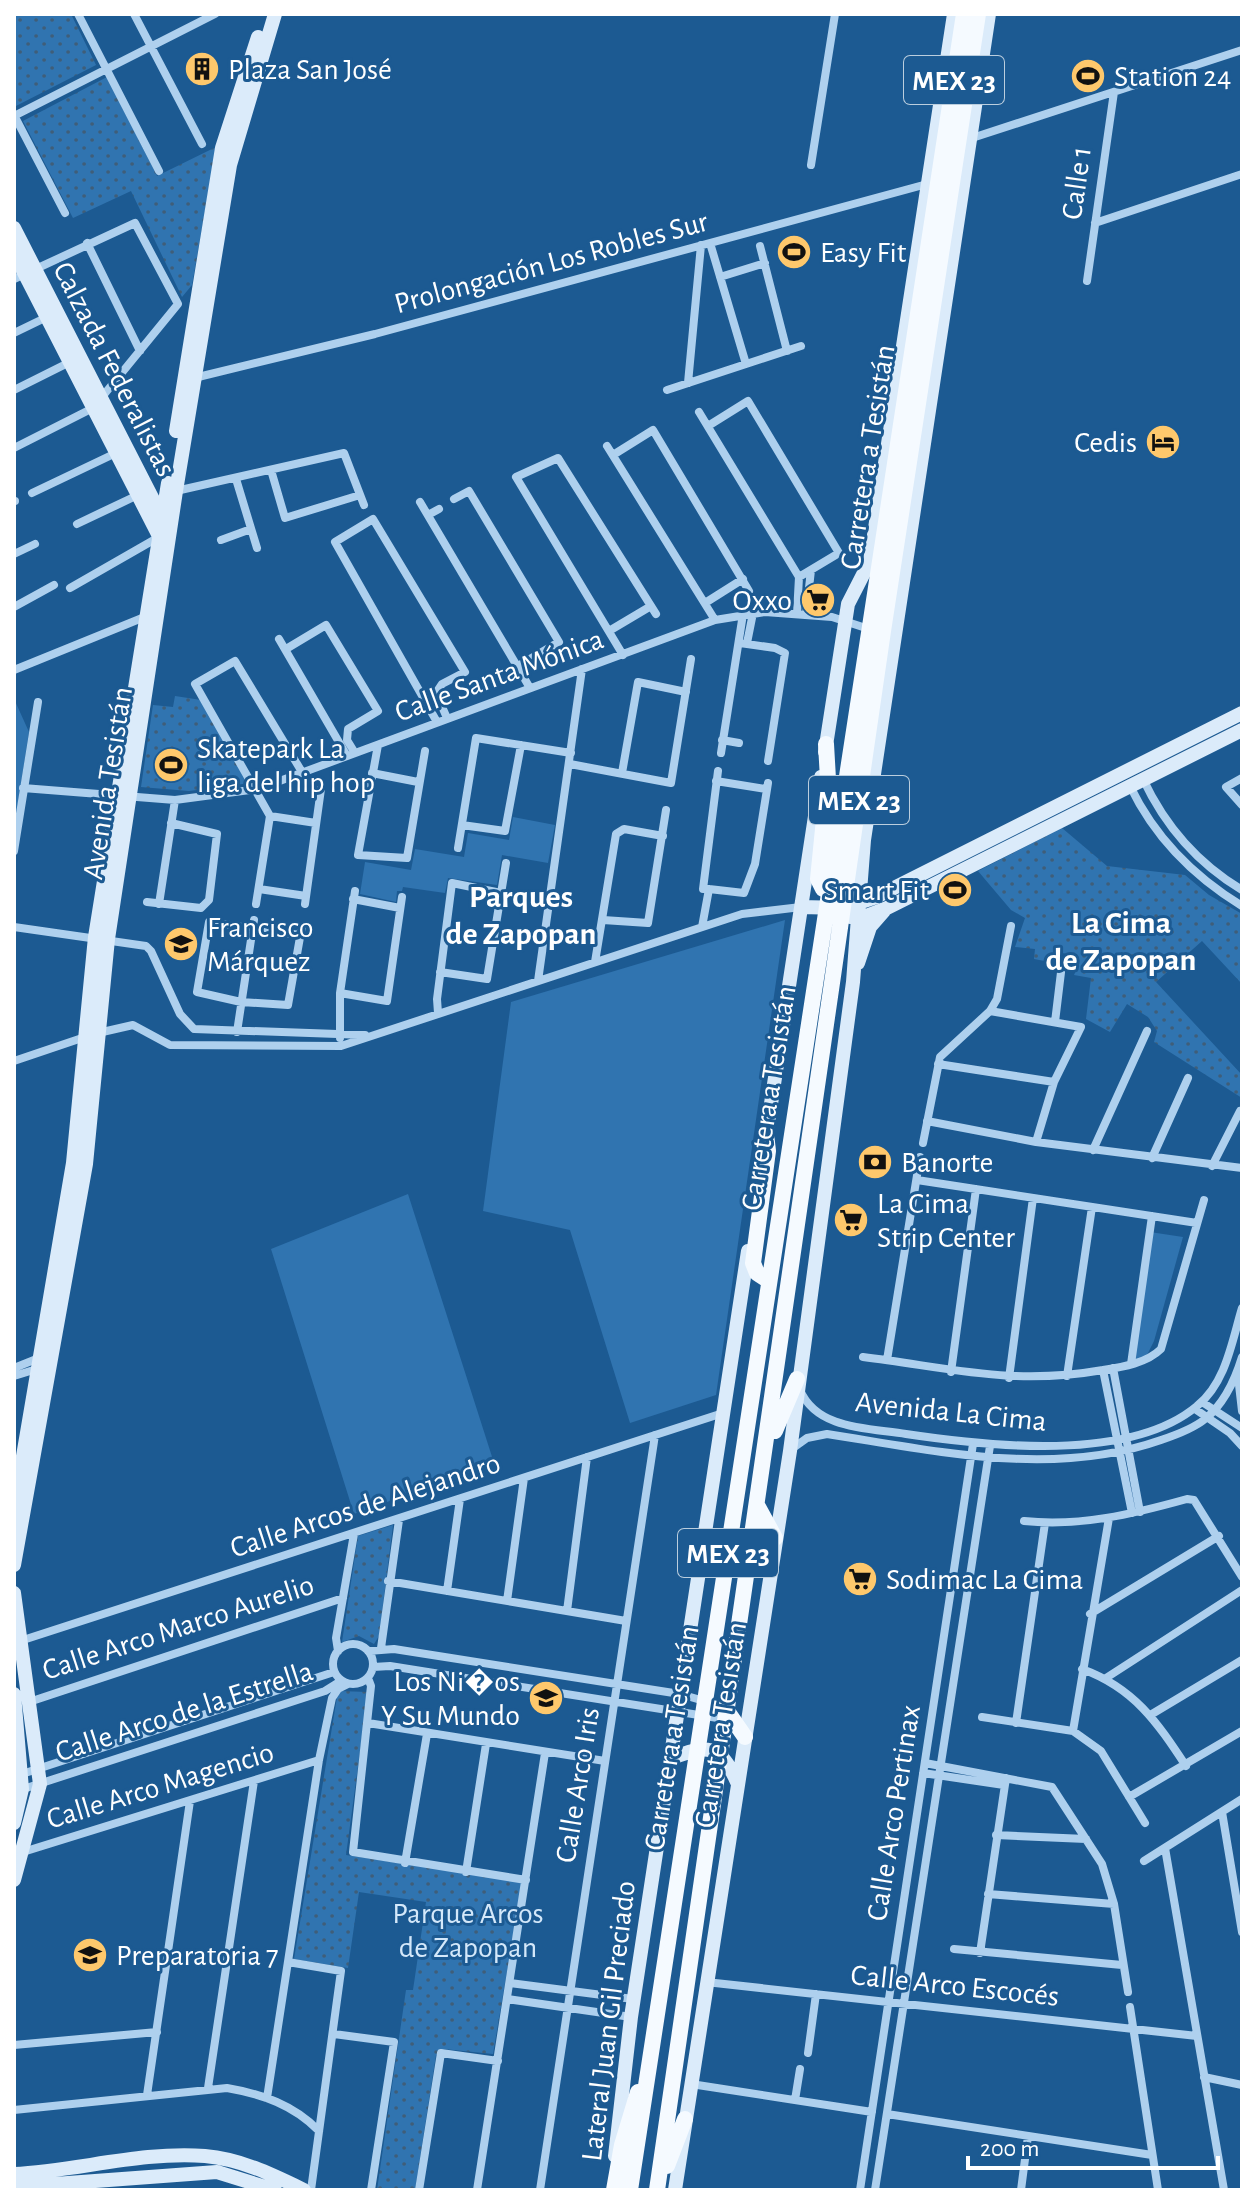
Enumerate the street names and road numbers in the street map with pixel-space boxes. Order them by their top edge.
road number: MEX 23 [904,56,1004,104]
street label: Calle 1 [1057,145,1097,222]
street label: Prolongación Los Robles Sur [391,207,712,319]
street label: Calzada Federalistas [47,257,181,481]
street label: Carretera a Tesistán [835,343,901,572]
street label: Calle Santa Mónica [391,624,608,728]
street label: Avenida Tesistán [78,685,138,882]
road number: MEX 23 [809,776,909,824]
street label: Carretera a Tesistán [736,984,802,1213]
street label: Avenida La Cima [854,1387,1048,1437]
street label: Calle Arcos de Alejandro [227,1448,504,1564]
road number: MEX 23 [678,1529,778,1577]
street label: Calle Arco Marco Aurelio [39,1570,318,1686]
street label: Carretera Tesistán [690,1620,752,1830]
street label: Carretera a Tesistán [639,1624,705,1853]
street label: Calle Arco de la Estrella [52,1656,317,1768]
street label: Calle Arco Pertinax [862,1703,926,1923]
street label: Calle Arco Iris [551,1705,605,1865]
street label: Calle Arco Magencio [43,1737,277,1835]
street label: Lateral Juan Gil Preciado [577,1879,641,2163]
street label: Calle Arco Escocés [849,1960,1061,2012]

